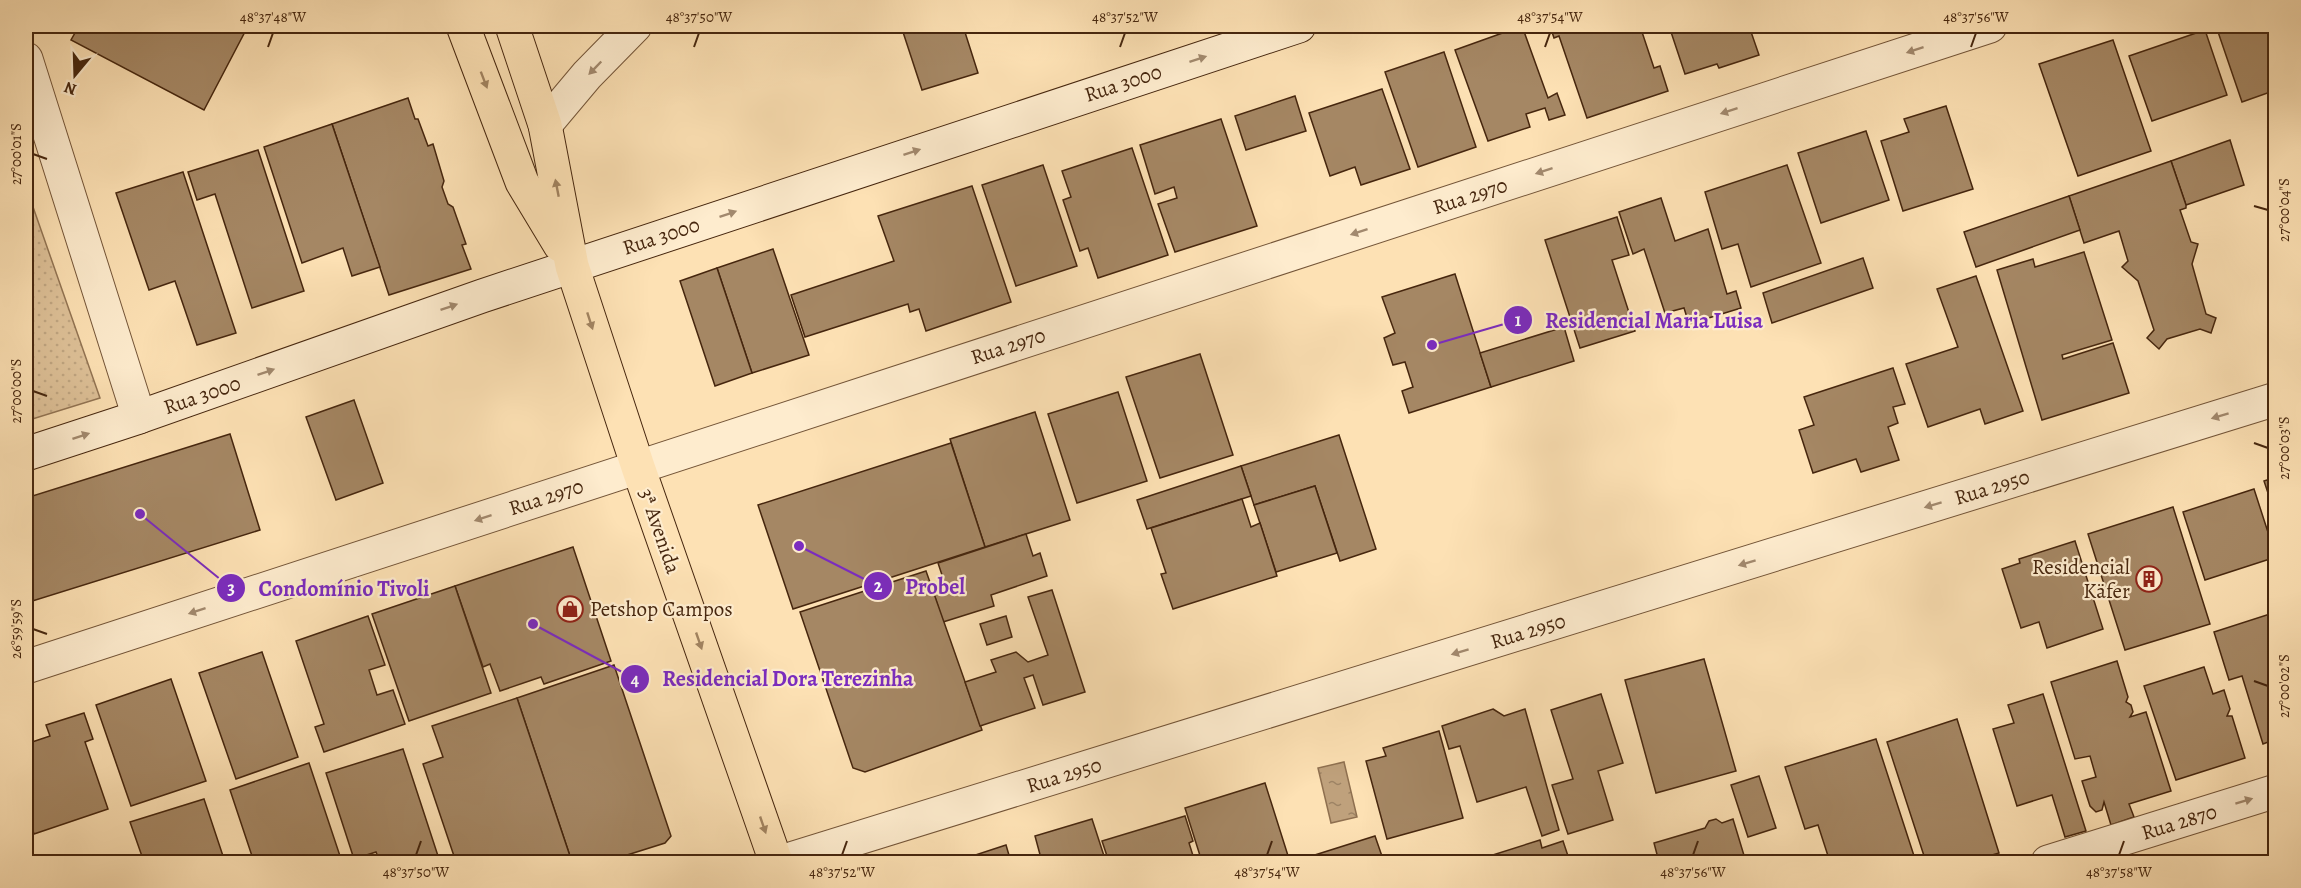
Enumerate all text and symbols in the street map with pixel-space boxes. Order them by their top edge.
text: 48°37'48"W [240,7,306,27]
text: 48°37'50"W [666,7,732,27]
text: 48°37'52"W [1092,7,1158,27]
text: 48°37'54"W [1517,7,1583,27]
text: 48°37'56"W [1943,7,2009,27]
north arrow [45,45,105,105]
one-way arrow [1906,46,1924,55]
one-way arrow [1189,54,1207,63]
street label: Rua 3000 [1081,57,1165,109]
one-way arrow [588,60,602,74]
one-way arrow [479,71,489,89]
text: N [61,76,80,101]
one-way arrow [1720,107,1738,116]
text: 27°00'01"S [6,123,26,185]
one-way arrow [904,147,922,157]
one-way arrow [1535,167,1553,177]
street label: Rua 2970 [1429,171,1511,221]
one-way arrow [552,178,561,197]
text: 27°00'04"S [2274,178,2294,242]
one-way arrow [719,209,737,218]
street label: Rua 3000 [619,210,703,262]
one-way arrow [1350,228,1368,237]
callout: Residencial Maria Luisa [1503,300,1775,340]
one-way arrow [441,302,459,312]
text: Residencial Maria Luisa [1545,306,1763,336]
text: 1 [1515,308,1522,332]
one-way arrow [586,312,596,330]
street label: Rua 2970 [967,321,1049,371]
text: 27°00'00"S [6,359,26,424]
one-way arrow [257,367,275,377]
street label: Rua 3000 [160,369,244,421]
one-way arrow [2211,412,2229,422]
text: 27°00'03"S [2274,416,2294,480]
one-way arrow [72,430,90,440]
street label: Rua 2950 [1951,462,2033,512]
street label: Rua 2970 [505,472,587,522]
street label: 3ª Avenida [632,485,688,578]
one-way arrow [1924,501,1942,510]
one-way arrow [474,514,492,523]
place label: Residencial Käfer [2032,553,2130,605]
one-way arrow [1738,559,1756,568]
building icon: Residencial Käfer [2134,564,2164,594]
callout: Probel [863,566,977,606]
callout: Condomínio Tivoli [216,568,441,608]
text: Probel [905,572,965,602]
text: Condomínio Tivoli [258,574,430,604]
text: 2 [874,574,883,598]
text: 3 [227,576,235,600]
shop icon: Petshop Campos [555,594,585,624]
place label: Petshop Campos [590,595,733,623]
text: 26°59'59"S [6,599,26,659]
street label: Rua 2950 [1487,606,1569,656]
one-way arrow [188,607,206,616]
one-way arrow [694,632,704,650]
one-way arrow [1451,648,1469,657]
text: 27°00'02"S [2274,654,2294,718]
callout: Residencial Dora Terezinha [620,659,926,699]
text: Residencial Dora Terezinha [662,664,914,694]
text: 4 [631,667,640,691]
street label: Rua 2950 [1023,750,1105,800]
one-way arrow [2235,796,2253,805]
street label: Rua 2870 [2138,797,2220,847]
one-way arrow [759,816,768,834]
text: 48°37'50"W [383,862,449,882]
text: 48°37'52"W [809,862,875,882]
text: 48°37'54"W [1234,862,1300,882]
text: 48°37'56"W [1660,862,1726,882]
text: 48°37'58"W [2086,862,2152,882]

